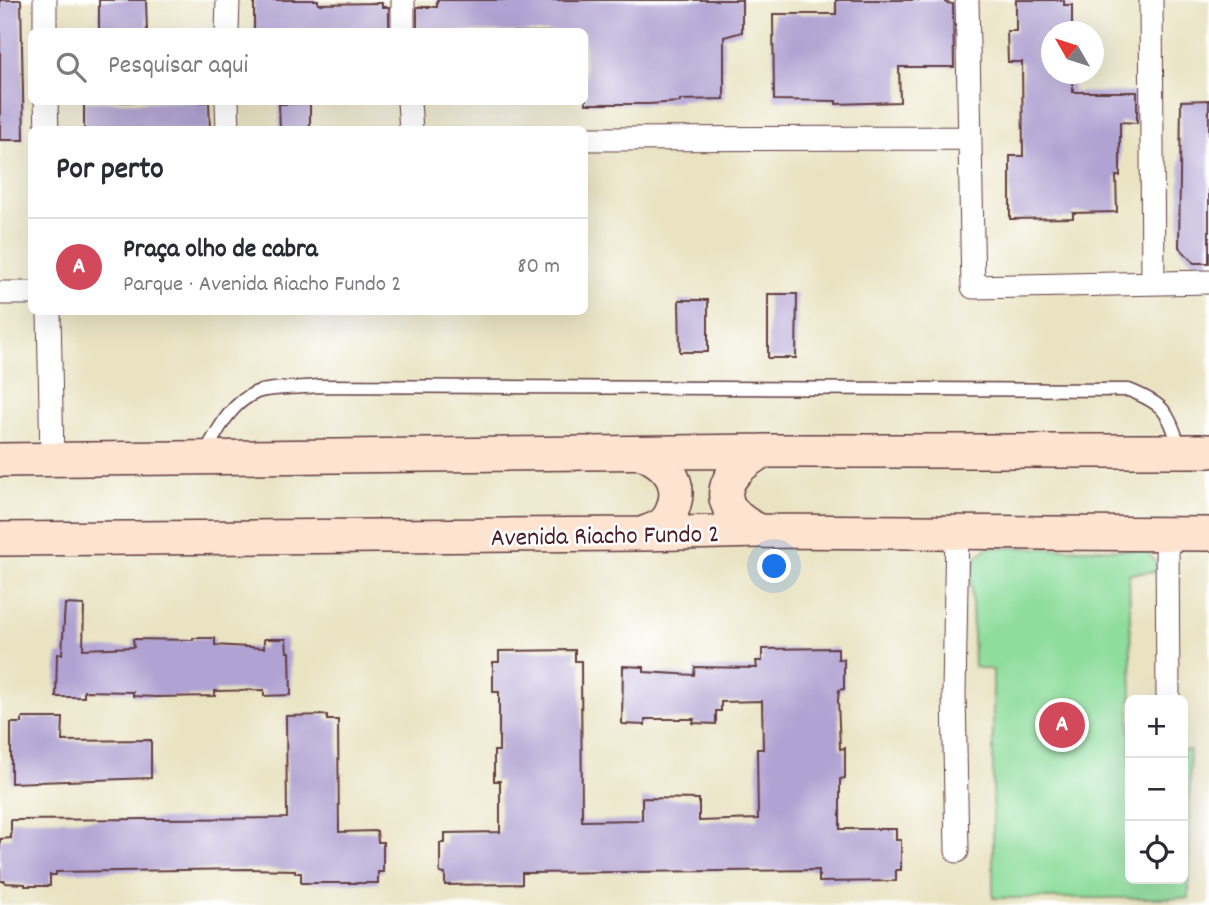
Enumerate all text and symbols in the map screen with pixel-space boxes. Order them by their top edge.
north arrow [1041,21,1104,84]
search box [28,28,588,105]
icon: search [52,48,90,86]
text: Pesquisar aqui [108,48,248,85]
text: Por perto [56,150,164,193]
text: Praça olho de cabra [123,232,318,269]
text: A [73,251,85,284]
text: 80 m [517,251,560,284]
text: Parque · Avenida Riacho Fundo 2 [123,269,401,302]
street label: Avenida Riacho Fundo 2 [490,517,720,558]
your location [757,549,791,583]
map controls [1125,695,1188,884]
button: + [1125,695,1188,758]
pin: A [1039,699,1085,751]
button: − [1125,758,1188,821]
button: locate [1125,821,1188,884]

